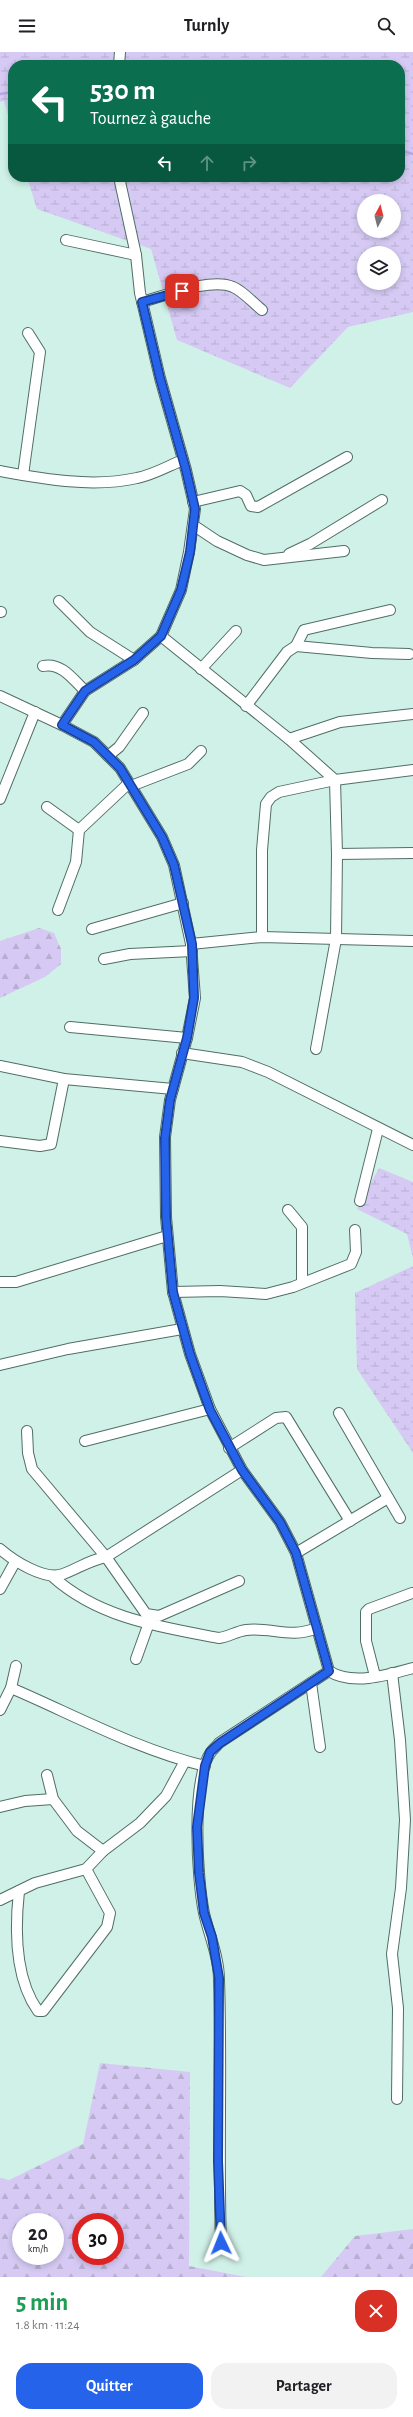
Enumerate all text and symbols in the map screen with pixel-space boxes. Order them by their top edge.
icon: menu [16,15,38,37]
icon: search [375,15,397,37]
text: Turnly [184,17,229,35]
icon: left [24,76,76,128]
text: 530 m [90,77,156,105]
text: Tournez à gauche [90,110,211,128]
icon: left [154,152,176,174]
icon: ahead [196,152,218,174]
icon: right [238,152,260,174]
north arrow [357,194,401,238]
map controls [357,194,401,290]
button: layers [357,246,401,290]
pin [165,274,199,308]
icon: arrive [171,280,193,302]
speed limit sign: 30 [72,2213,124,2265]
position arrow [200,2222,242,2264]
text: 20 [28,2224,48,2244]
text: km/h [28,2244,48,2254]
button: close [355,2290,397,2332]
text: 5 min [16,2291,68,2315]
text: 1.8 km · 11:24 [16,2319,79,2332]
button: Quitter [16,2363,203,2409]
button: Partager [211,2363,397,2409]

